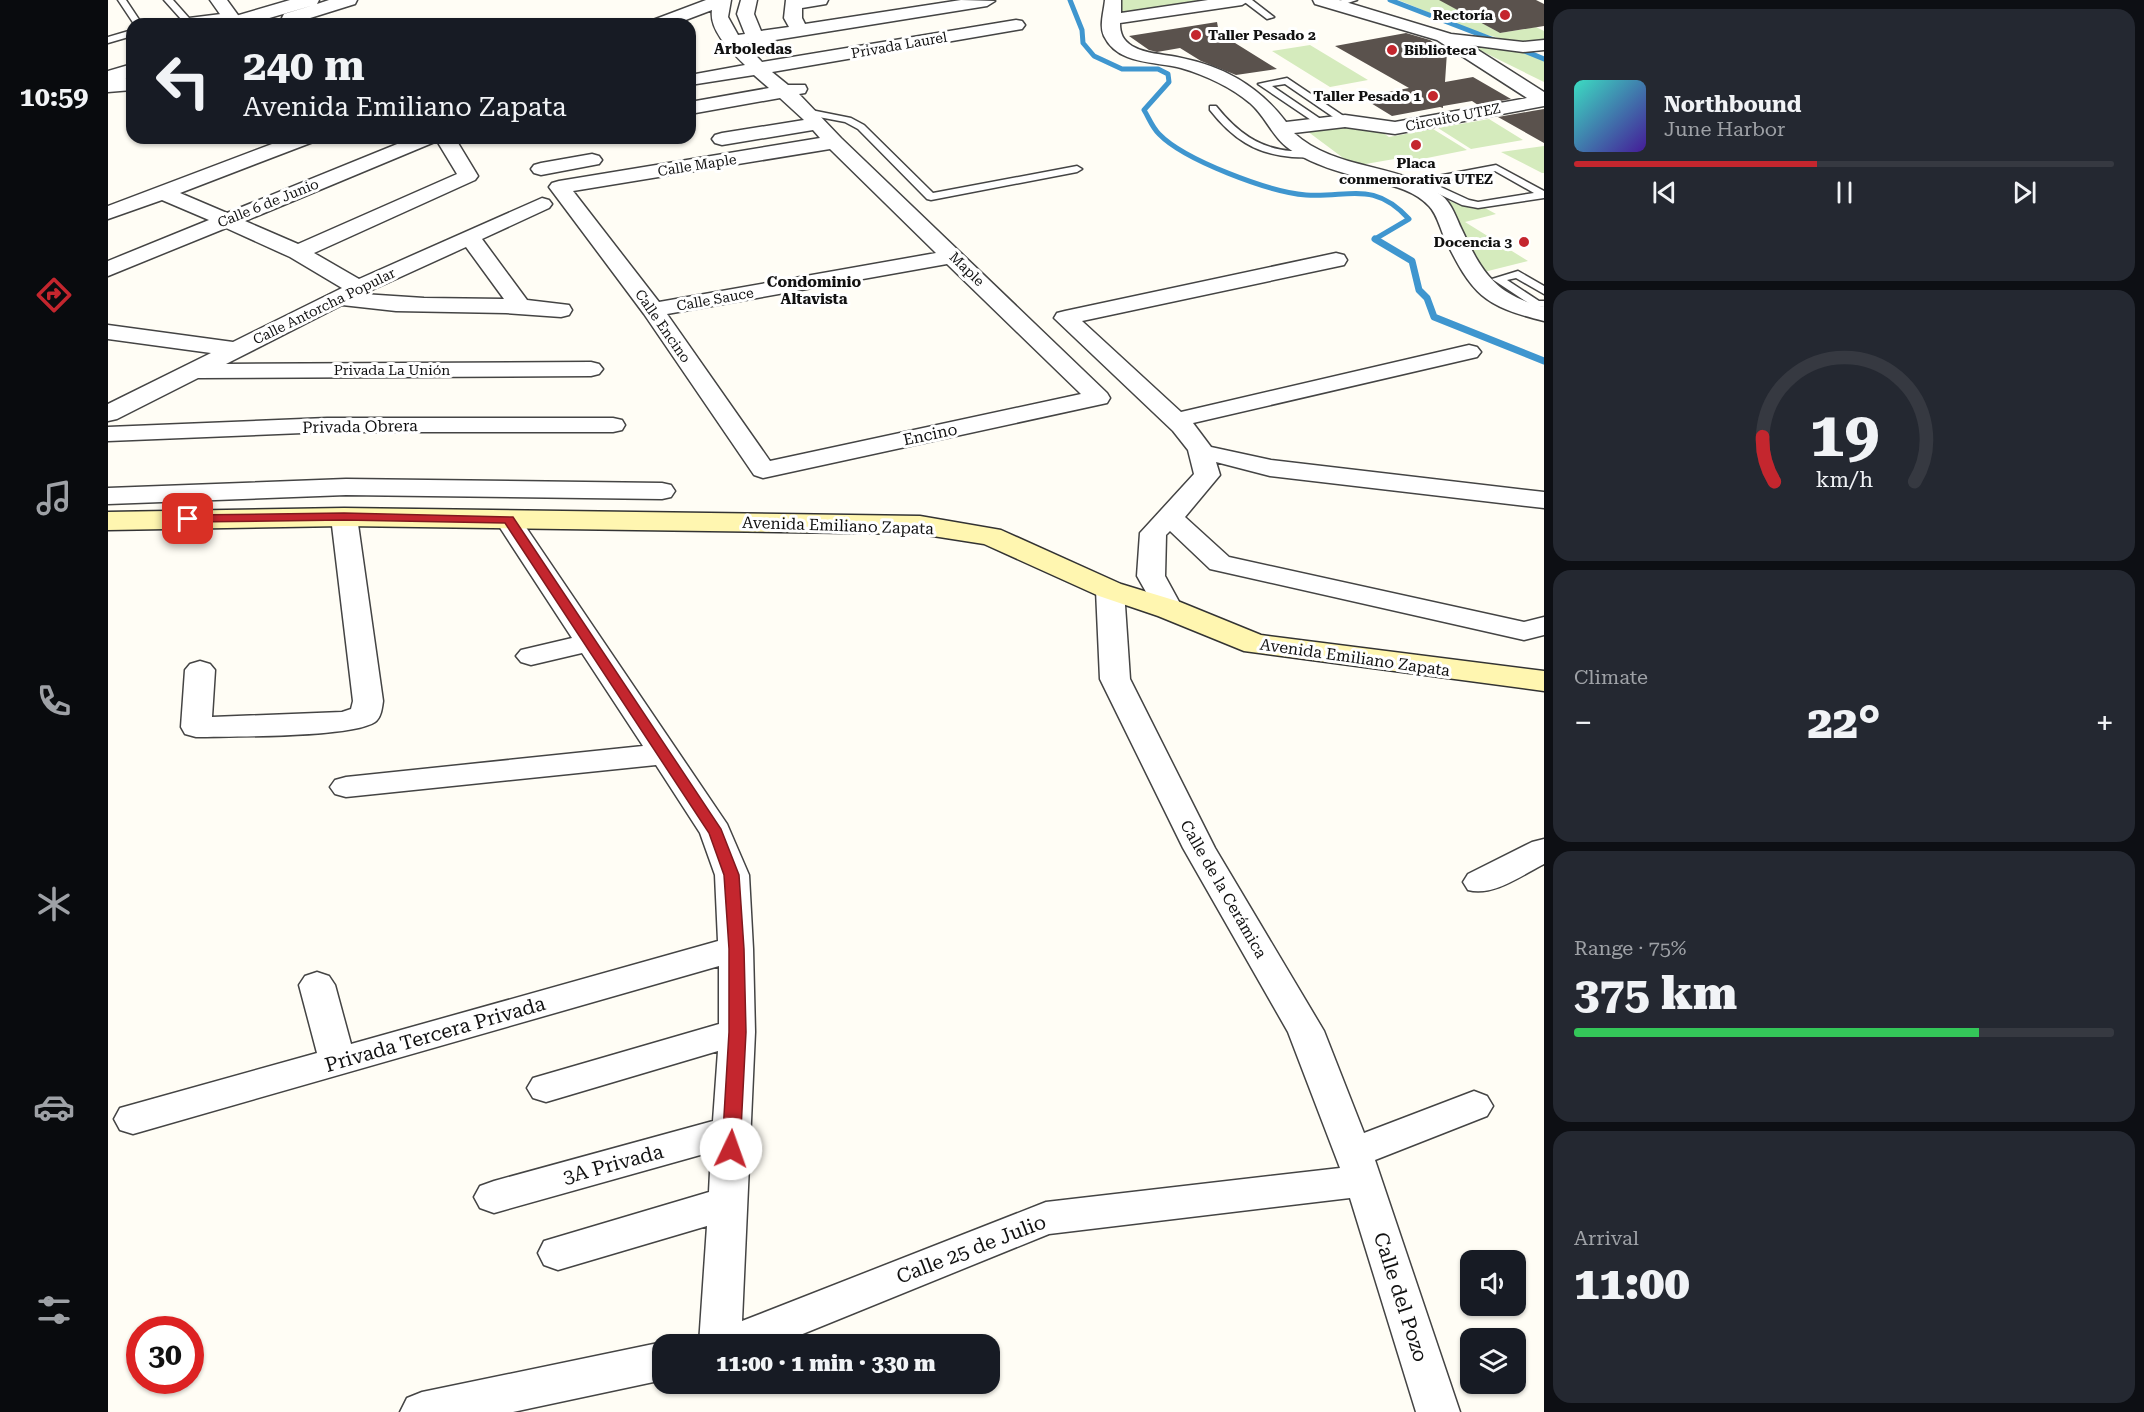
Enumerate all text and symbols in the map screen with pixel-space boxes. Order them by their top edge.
place label: Rectoría [1433,7,1494,23]
marker: Rectoría [1498,8,1512,22]
place label: Taller Pesado 2 [1208,27,1316,43]
marker: Taller Pesado 2 [1189,28,1203,42]
street label: Privada Laurel [850,29,949,61]
district label: Arboledas [714,40,792,58]
text: 240 m [243,41,365,90]
icon: left [144,42,222,120]
place label: Biblioteca [1404,42,1477,58]
marker: Biblioteca [1385,43,1399,57]
text: 10:59 [20,81,88,113]
place label: Taller Pesado 1 [1313,88,1421,104]
marker: Taller Pesado 1 [1426,89,1440,103]
text: Avenida Emiliano Zapata [243,91,567,123]
text: Northbound [1664,92,1802,117]
street label: Circuito UTEZ [1404,100,1502,134]
text: June Harbor [1664,117,1785,141]
marker: Placa conmemorativa UTEZ [1409,138,1423,152]
street label: Calle Maple [657,151,738,179]
place label: Placa conmemorativa UTEZ [1339,155,1493,187]
street label: Calle 6 de Junio [215,175,321,231]
icon: previous [1648,176,1681,209]
icon: pause [1828,176,1861,209]
icon: next [2008,176,2041,209]
place label: Docencia 3 [1434,234,1512,250]
marker: Docencia 3 [1517,235,1531,249]
street label: Maple [946,249,988,290]
street label: Calle Antorcha Popular [250,264,398,347]
district label: Condominio Altavista [767,273,861,308]
icon: directions [33,274,75,316]
street label: Calle Sauce [675,284,755,314]
street label: Calle Encino [632,286,694,366]
street label: Privada La Unión [334,362,450,378]
text: 19 [1809,399,1879,472]
street label: Privada Obrera [302,416,418,437]
street label: Encino [901,419,959,449]
text: km/h [1815,468,1873,493]
icon: music [33,477,75,519]
pin [162,493,213,544]
icon: arrive [171,502,204,535]
street label: Avenida Emiliano Zapata [742,513,935,538]
street label: Avenida Emiliano Zapata [1259,635,1452,680]
text: Climate [1574,665,1648,689]
icon: phone [33,680,75,722]
text: 22° [1808,696,1881,749]
text: − [1574,703,1592,742]
text: + [2096,703,2114,742]
street label: Calle de la Cerámica [1176,817,1271,962]
icon: climate [33,883,75,925]
text: Range · 75% [1574,936,1686,960]
text: 375 km [1574,967,1737,1020]
street label: Privada Tercera Privada [322,991,548,1077]
icon: car [33,1086,75,1128]
position arrow [699,1117,763,1181]
street label: 3A Privada [560,1139,666,1189]
street label: Calle 25 de Julio [893,1209,1049,1289]
text: Arrival [1574,1226,1639,1250]
street label: Calle del Pozo [1369,1229,1433,1365]
map controls [1460,1250,1526,1394]
button: sound [1460,1250,1526,1316]
text: 11:00 [1574,1257,1690,1310]
icon: filters [33,1289,75,1331]
speed limit sign: 30 [126,1316,204,1394]
button: layers [1460,1328,1526,1394]
text: 11:00 · 1 min · 330 m [716,1351,936,1376]

